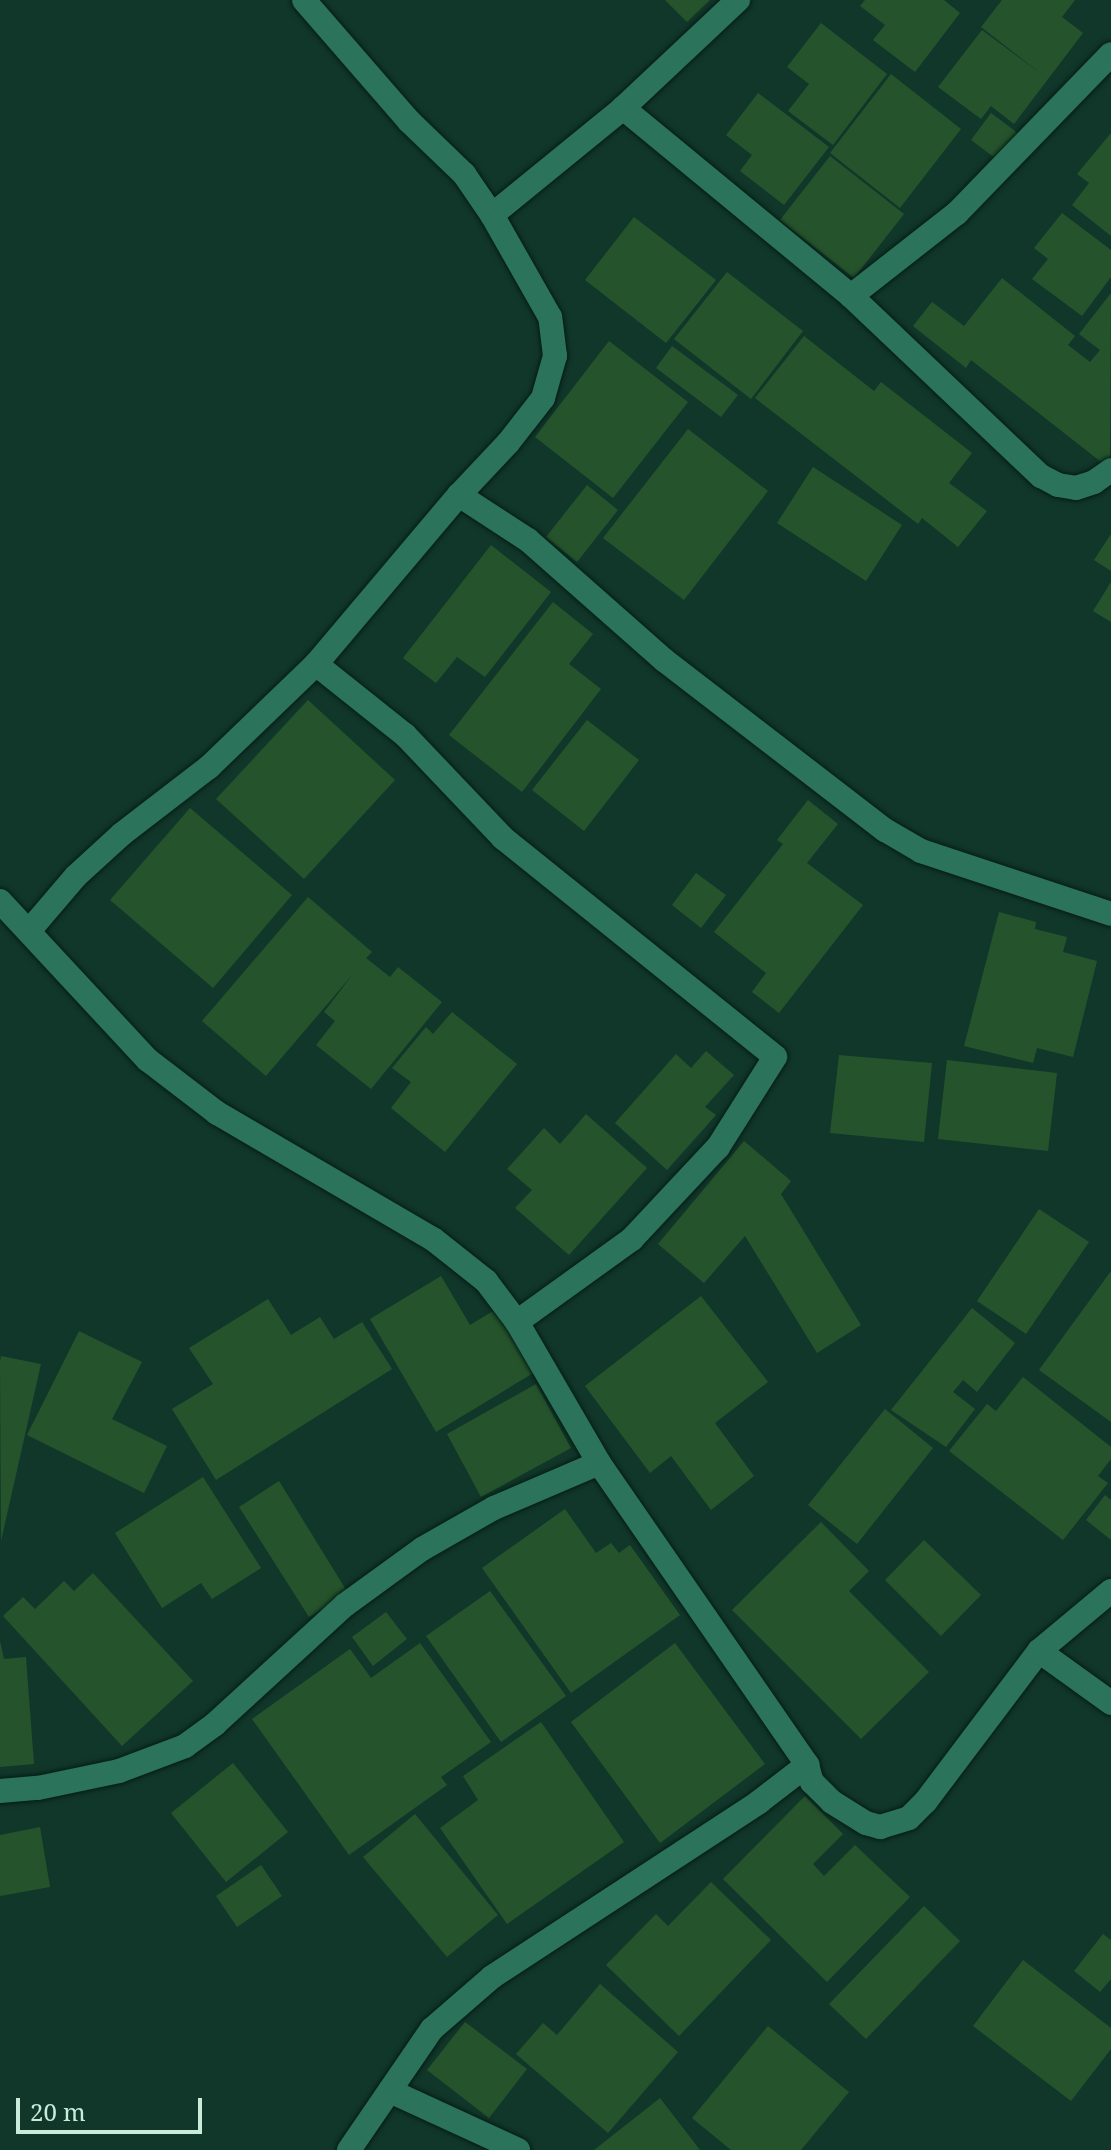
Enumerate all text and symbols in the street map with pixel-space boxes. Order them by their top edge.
scale bar [20,2082,206,2132]
text: 20 m [30,2095,86,2128]

